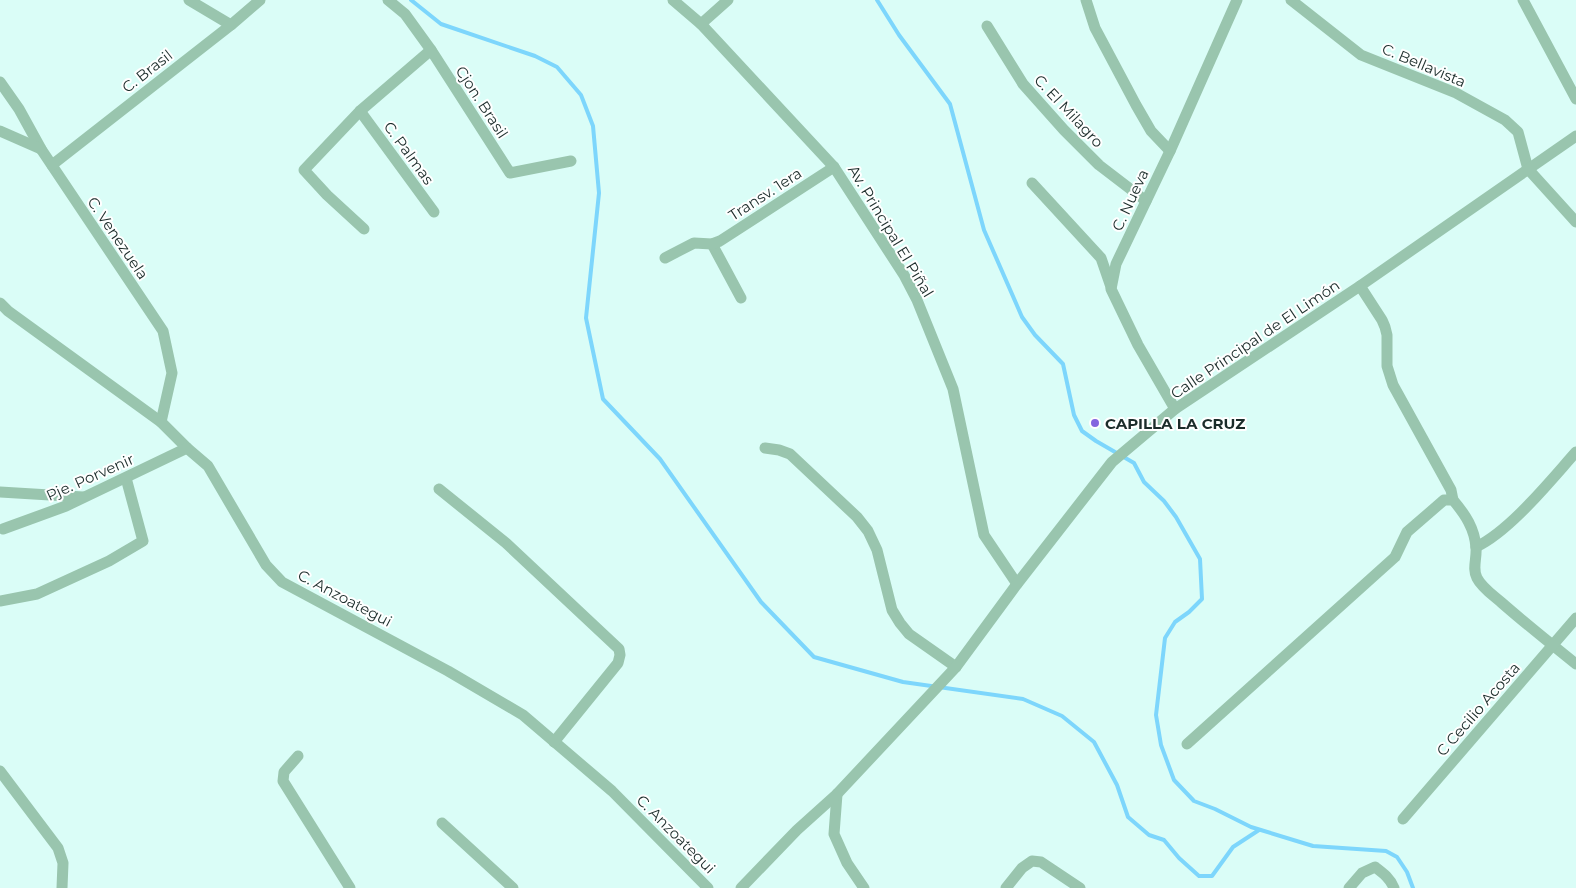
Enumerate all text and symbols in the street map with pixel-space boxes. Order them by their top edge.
street label: C. Bellavista [1379,39,1469,91]
street label: C. Brasil [118,45,176,97]
street label: Cjon. Brasil [452,62,512,142]
street label: C. El Milagro [1030,71,1108,151]
street label: C. Palmas [380,118,438,188]
street label: Av. Principal El Piñal [844,162,938,300]
street label: Transv. 1era [725,163,805,225]
street label: C. Nueva [1107,166,1153,234]
street label: C. Venezuela [83,193,153,283]
street label: Calle Principal de El Limón [1167,275,1343,403]
place label: CAPILLA LA CRUZ [1105,414,1245,433]
marker: CAPILLA LA CRUZ [1089,417,1101,429]
street label: Pje. Porvenir [43,449,137,505]
street label: C. Anzoategui [295,565,395,631]
street label: C Cecilio Acosta [1432,658,1524,760]
street label: C. Anzoategui [633,791,719,877]

